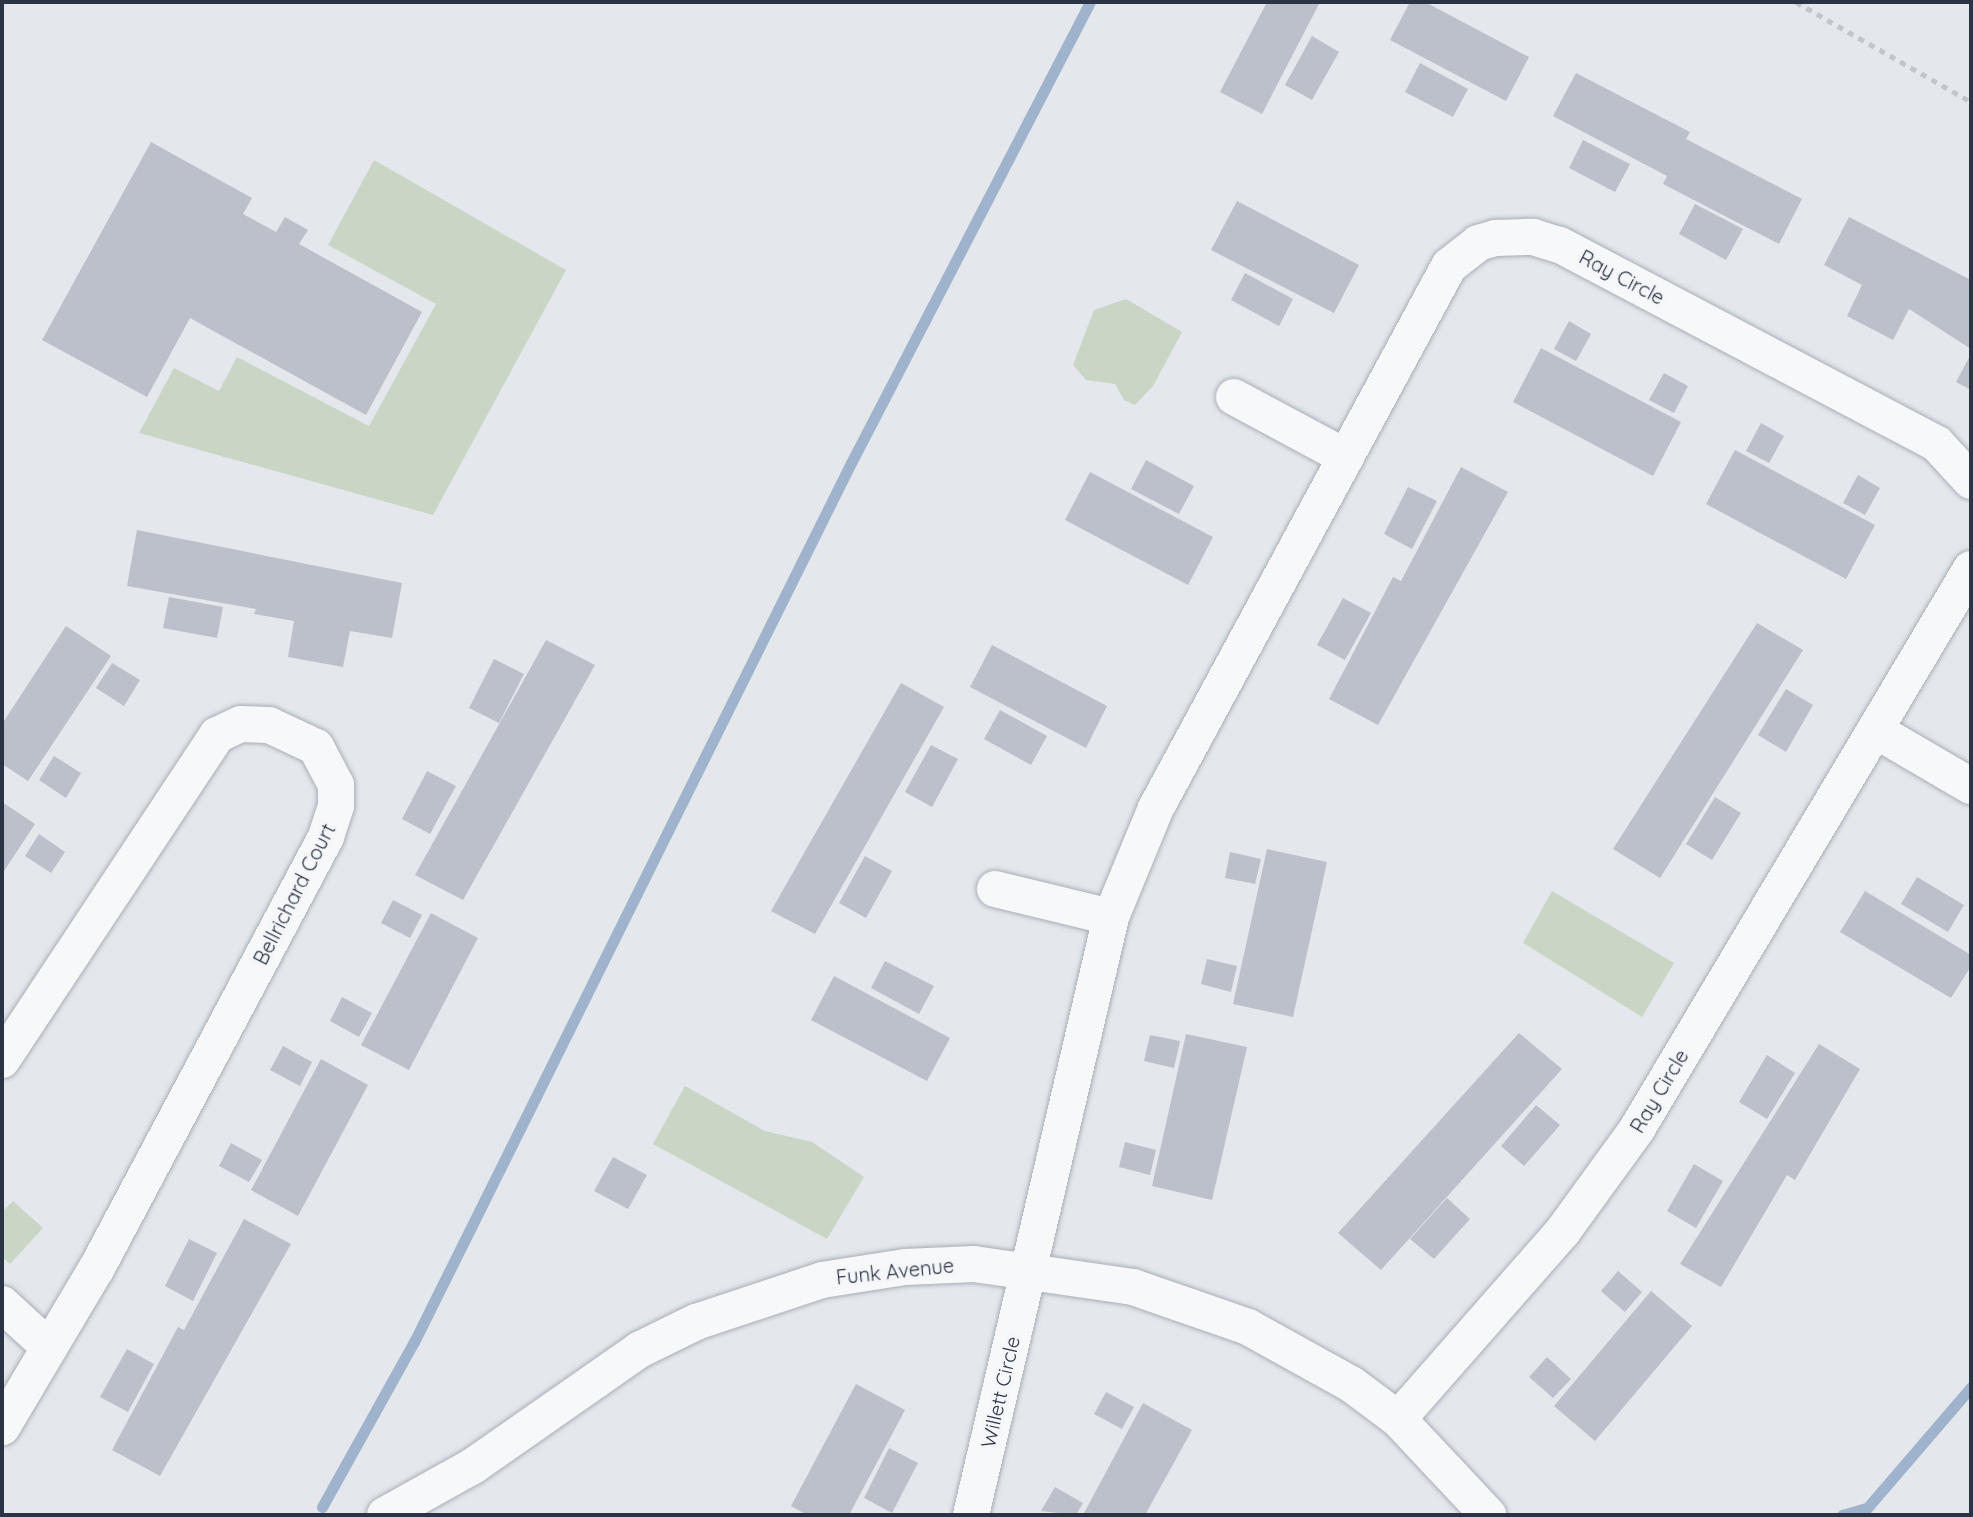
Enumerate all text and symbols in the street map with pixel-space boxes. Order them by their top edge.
street label: Ray Circle [1575,245,1669,309]
street label: Bellrichard Court [248,819,340,969]
street label: Ray Circle [1625,1045,1693,1137]
street label: Funk Avenue [835,1253,955,1289]
street label: Willett Circle [976,1334,1024,1450]

